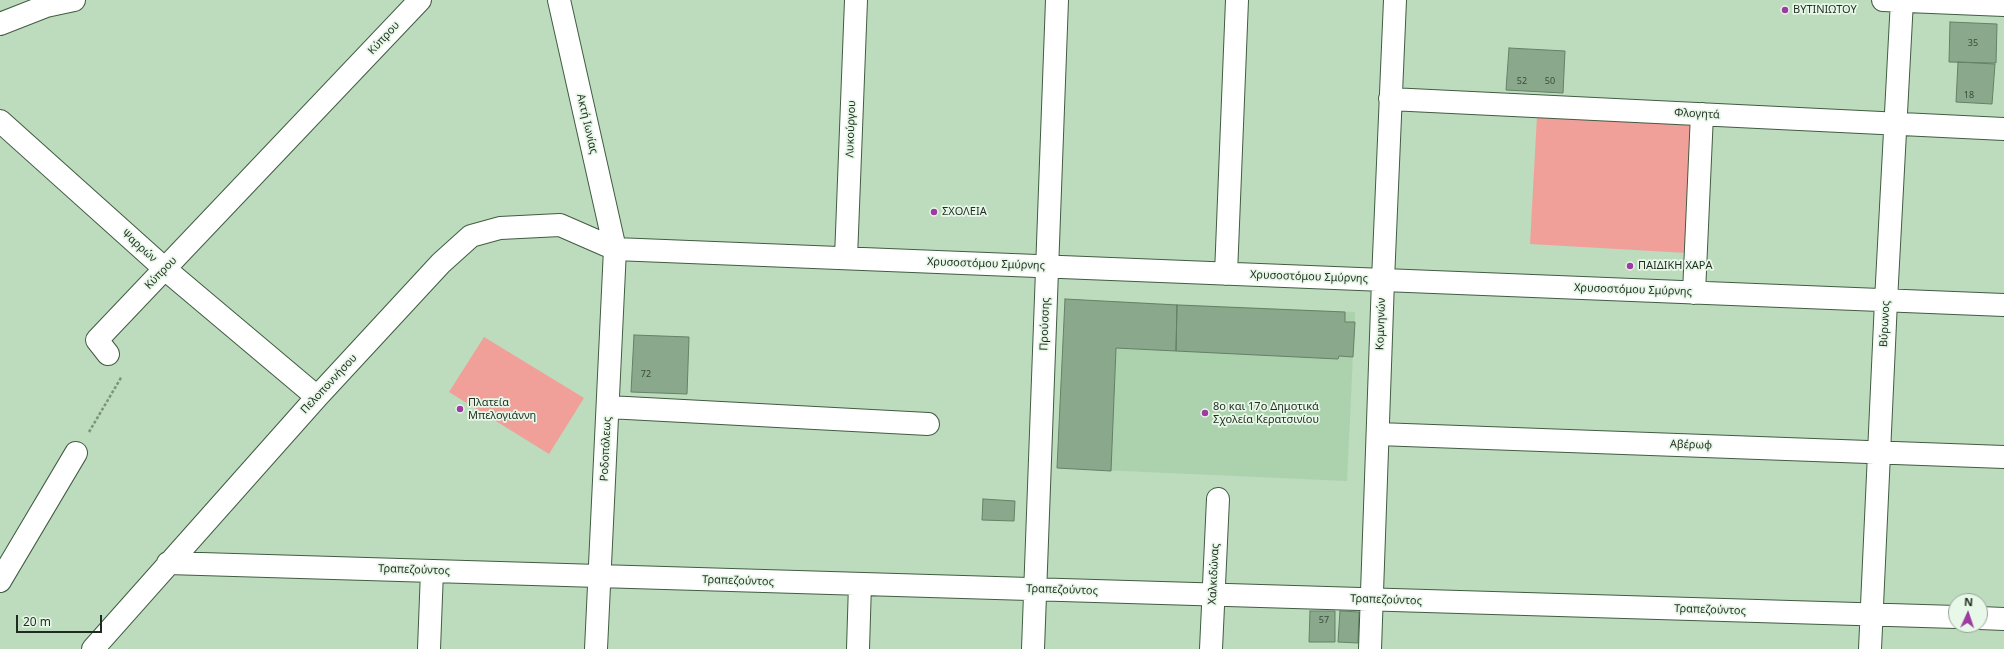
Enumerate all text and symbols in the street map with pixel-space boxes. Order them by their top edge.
place label: ΒΥΤΙΝΙΩΤΟΥ [1793,3,1857,17]
marker: ΒΥΤΙΝΙΩΤΟΥ [1780,5,1790,15]
street label: Κύπρου [365,19,403,57]
house number: 35 [1968,38,1978,48]
house number: 52 [1517,76,1527,86]
house number: 50 [1545,76,1555,86]
house number: 18 [1964,90,1974,100]
street label: Ακτή Ιωνίας [574,93,600,155]
street label: Λυκούργου [843,100,859,158]
street label: Φλογητά [1674,106,1720,122]
place label: ΣΧΟΛΕΙΑ [942,205,987,219]
marker: ΣΧΟΛΕΙΑ [929,207,939,217]
street label: Ψαρρών [119,227,159,265]
street label: Κύπρου [142,254,180,292]
street label: Χρυσοστόμου Σμύρνης [927,255,1045,273]
place label: ΠΑΙΔΙΚΗ ΧΑΡΑ [1638,259,1713,273]
marker: ΠΑΙΔΙΚΗ ΧΑΡΑ [1625,261,1635,271]
street label: Χρυσοστόμου Σμύρνης [1250,268,1368,286]
street label: Χρυσοστόμου Σμύρνης [1574,281,1692,299]
street label: Προύσσης [1037,297,1053,351]
street label: Κομνηνών [1373,298,1389,350]
street label: Βύρωνος [1877,300,1893,348]
street label: Πελοποννήσου [298,351,360,417]
house number: 72 [641,369,651,379]
place label: Πλατεία Μπελογιάννη [468,396,536,422]
place label: 8ο και 17ο Δημοτικά Σχολεία Κερατσινίου [1213,400,1319,426]
marker: Πλατεία Μπελογιάννη [455,404,465,414]
marker: 8ο και 17ο Δημοτικά Σχολεία Κερατσινίου [1200,408,1210,418]
street label: Ροδοπόλεως [598,416,614,482]
street label: Αβέρωφ [1670,438,1712,452]
street label: Χαλκιδώνας [1206,543,1222,605]
street label: Τραπεζούντος [378,562,450,578]
street label: Τραπεζούντος [702,573,774,589]
street label: Τραπεζούντος [1026,582,1098,598]
street label: Τραπεζούντος [1350,592,1422,608]
north arrow [1948,593,1988,633]
text: N [1964,594,1973,609]
street label: Τραπεζούντος [1674,602,1746,618]
scale bar [18,607,104,633]
text: 20 m [23,613,51,630]
house number: 57 [1319,615,1329,625]

